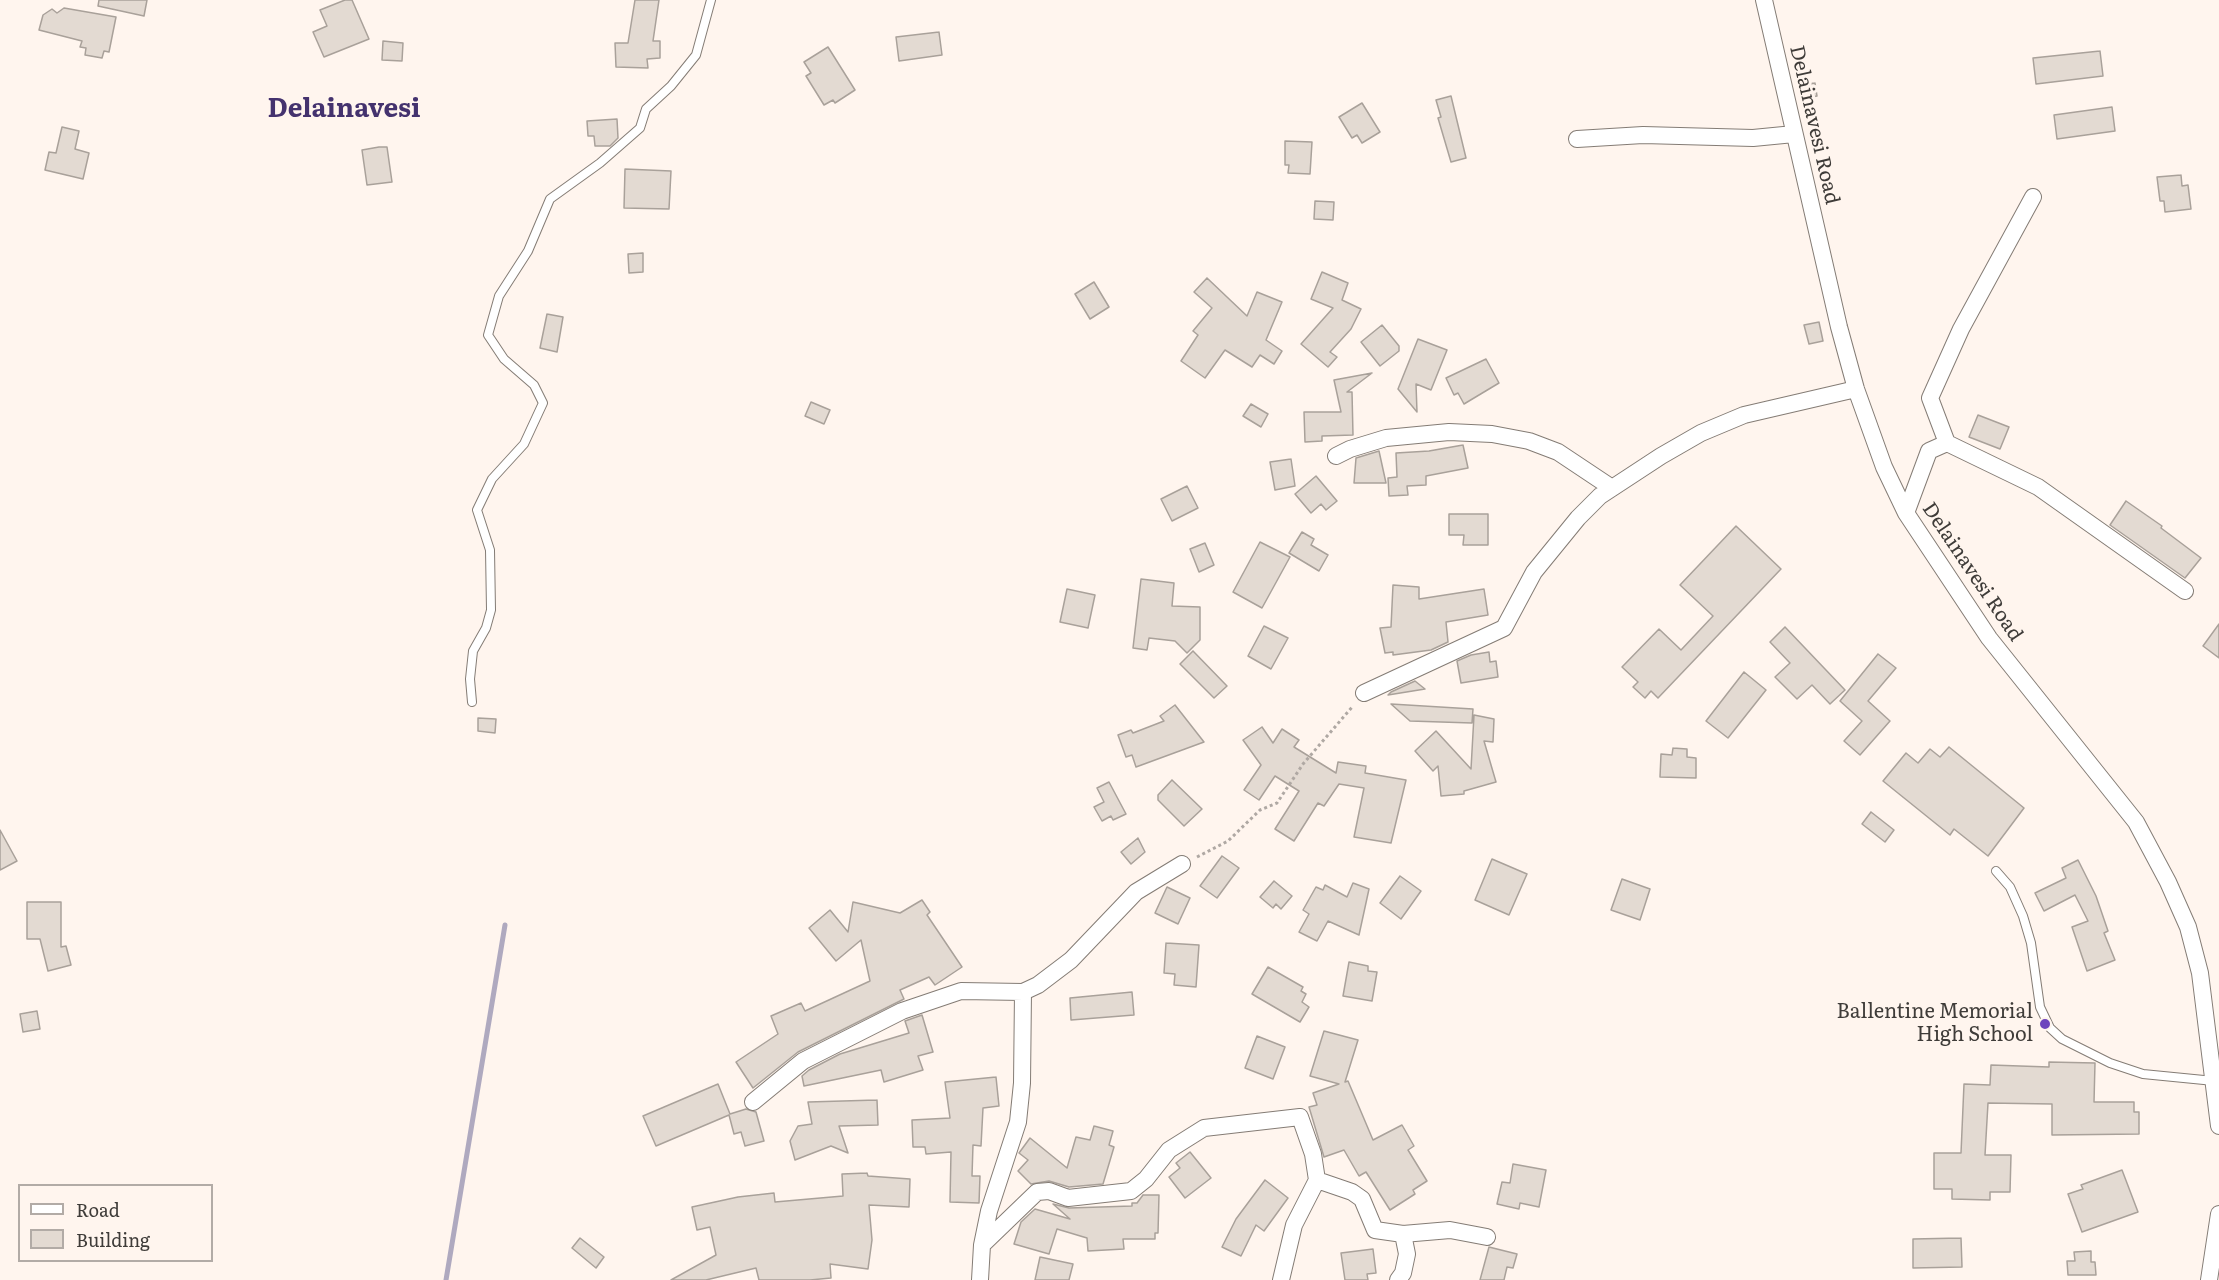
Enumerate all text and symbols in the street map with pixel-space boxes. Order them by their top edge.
street label: Delainavesi Road [1784,43,1844,207]
district label: Delainavesi [267,93,421,125]
street label: Delainavesi Road [1917,498,2027,646]
place label: Ballentine Memorial High School [1837,1000,2033,1047]
marker: Ballentine Memorial High School [2038,1017,2052,1031]
legend [18,1184,213,1262]
text: Road [76,1196,120,1223]
text: Building [76,1226,150,1253]

